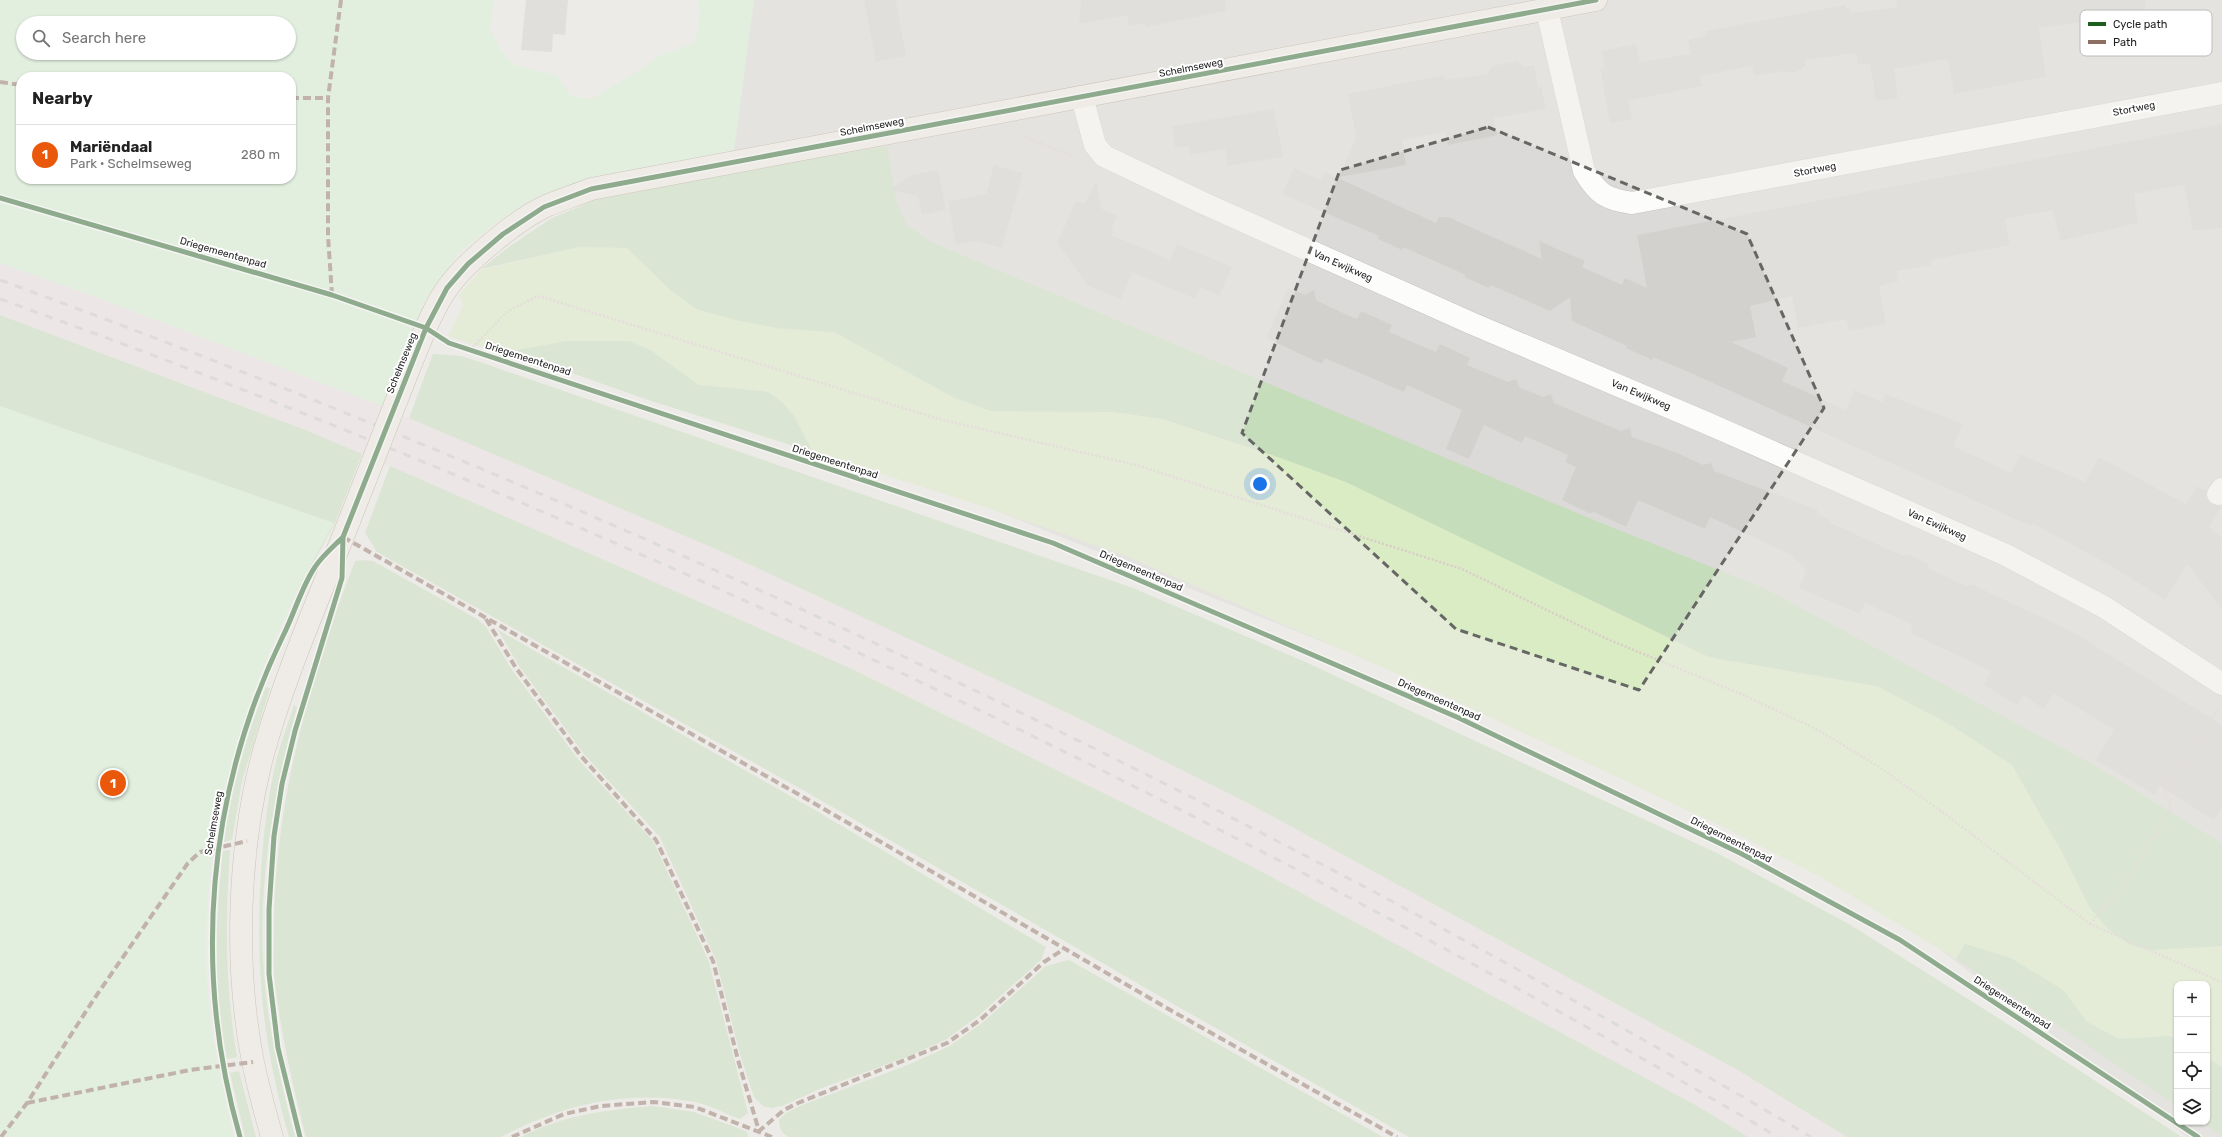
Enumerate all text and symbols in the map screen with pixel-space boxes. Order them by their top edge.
legend [2080,10,2212,56]
search box [16,16,296,60]
text: Cycle path [2113,18,2167,31]
icon: search [30,27,52,49]
text: Search here [62,29,146,47]
text: Path [2113,36,2137,49]
street label: Schelmseweg [1158,56,1224,80]
text: Nearby [32,88,93,108]
street label: Stortweg [2112,99,2156,119]
street label: Schelmseweg [839,115,905,139]
text: Mariëndaal [70,138,152,156]
text: 1 [42,147,48,162]
text: 280 m [241,147,280,162]
text: Park · Schelmseweg [70,156,192,171]
street label: Stortweg [1793,160,1837,180]
street label: Driegemeentenpad [178,235,268,271]
street label: Van Ewijkweg [1312,248,1375,284]
street label: Schelmseweg [384,331,420,395]
street label: Driegemeentenpad [484,339,572,379]
street label: Van Ewijkweg [1609,377,1673,413]
street label: Driegemeentenpad [791,442,879,482]
your location [1250,474,1270,494]
street label: Van Ewijkweg [1906,507,1969,543]
street label: Driegemeentenpad [1098,548,1185,594]
street label: Driegemeentenpad [1396,676,1482,724]
pin: 1 [100,768,126,798]
street label: Schelmseweg [202,790,226,856]
street label: Driegemeentenpad [1688,814,1774,866]
street label: Driegemeentenpad [1971,974,2053,1032]
map controls [2174,981,2210,1125]
button: + [2174,981,2210,1017]
button: − [2174,1017,2210,1053]
button: locate [2174,1053,2210,1089]
button: layers [2174,1089,2210,1125]

